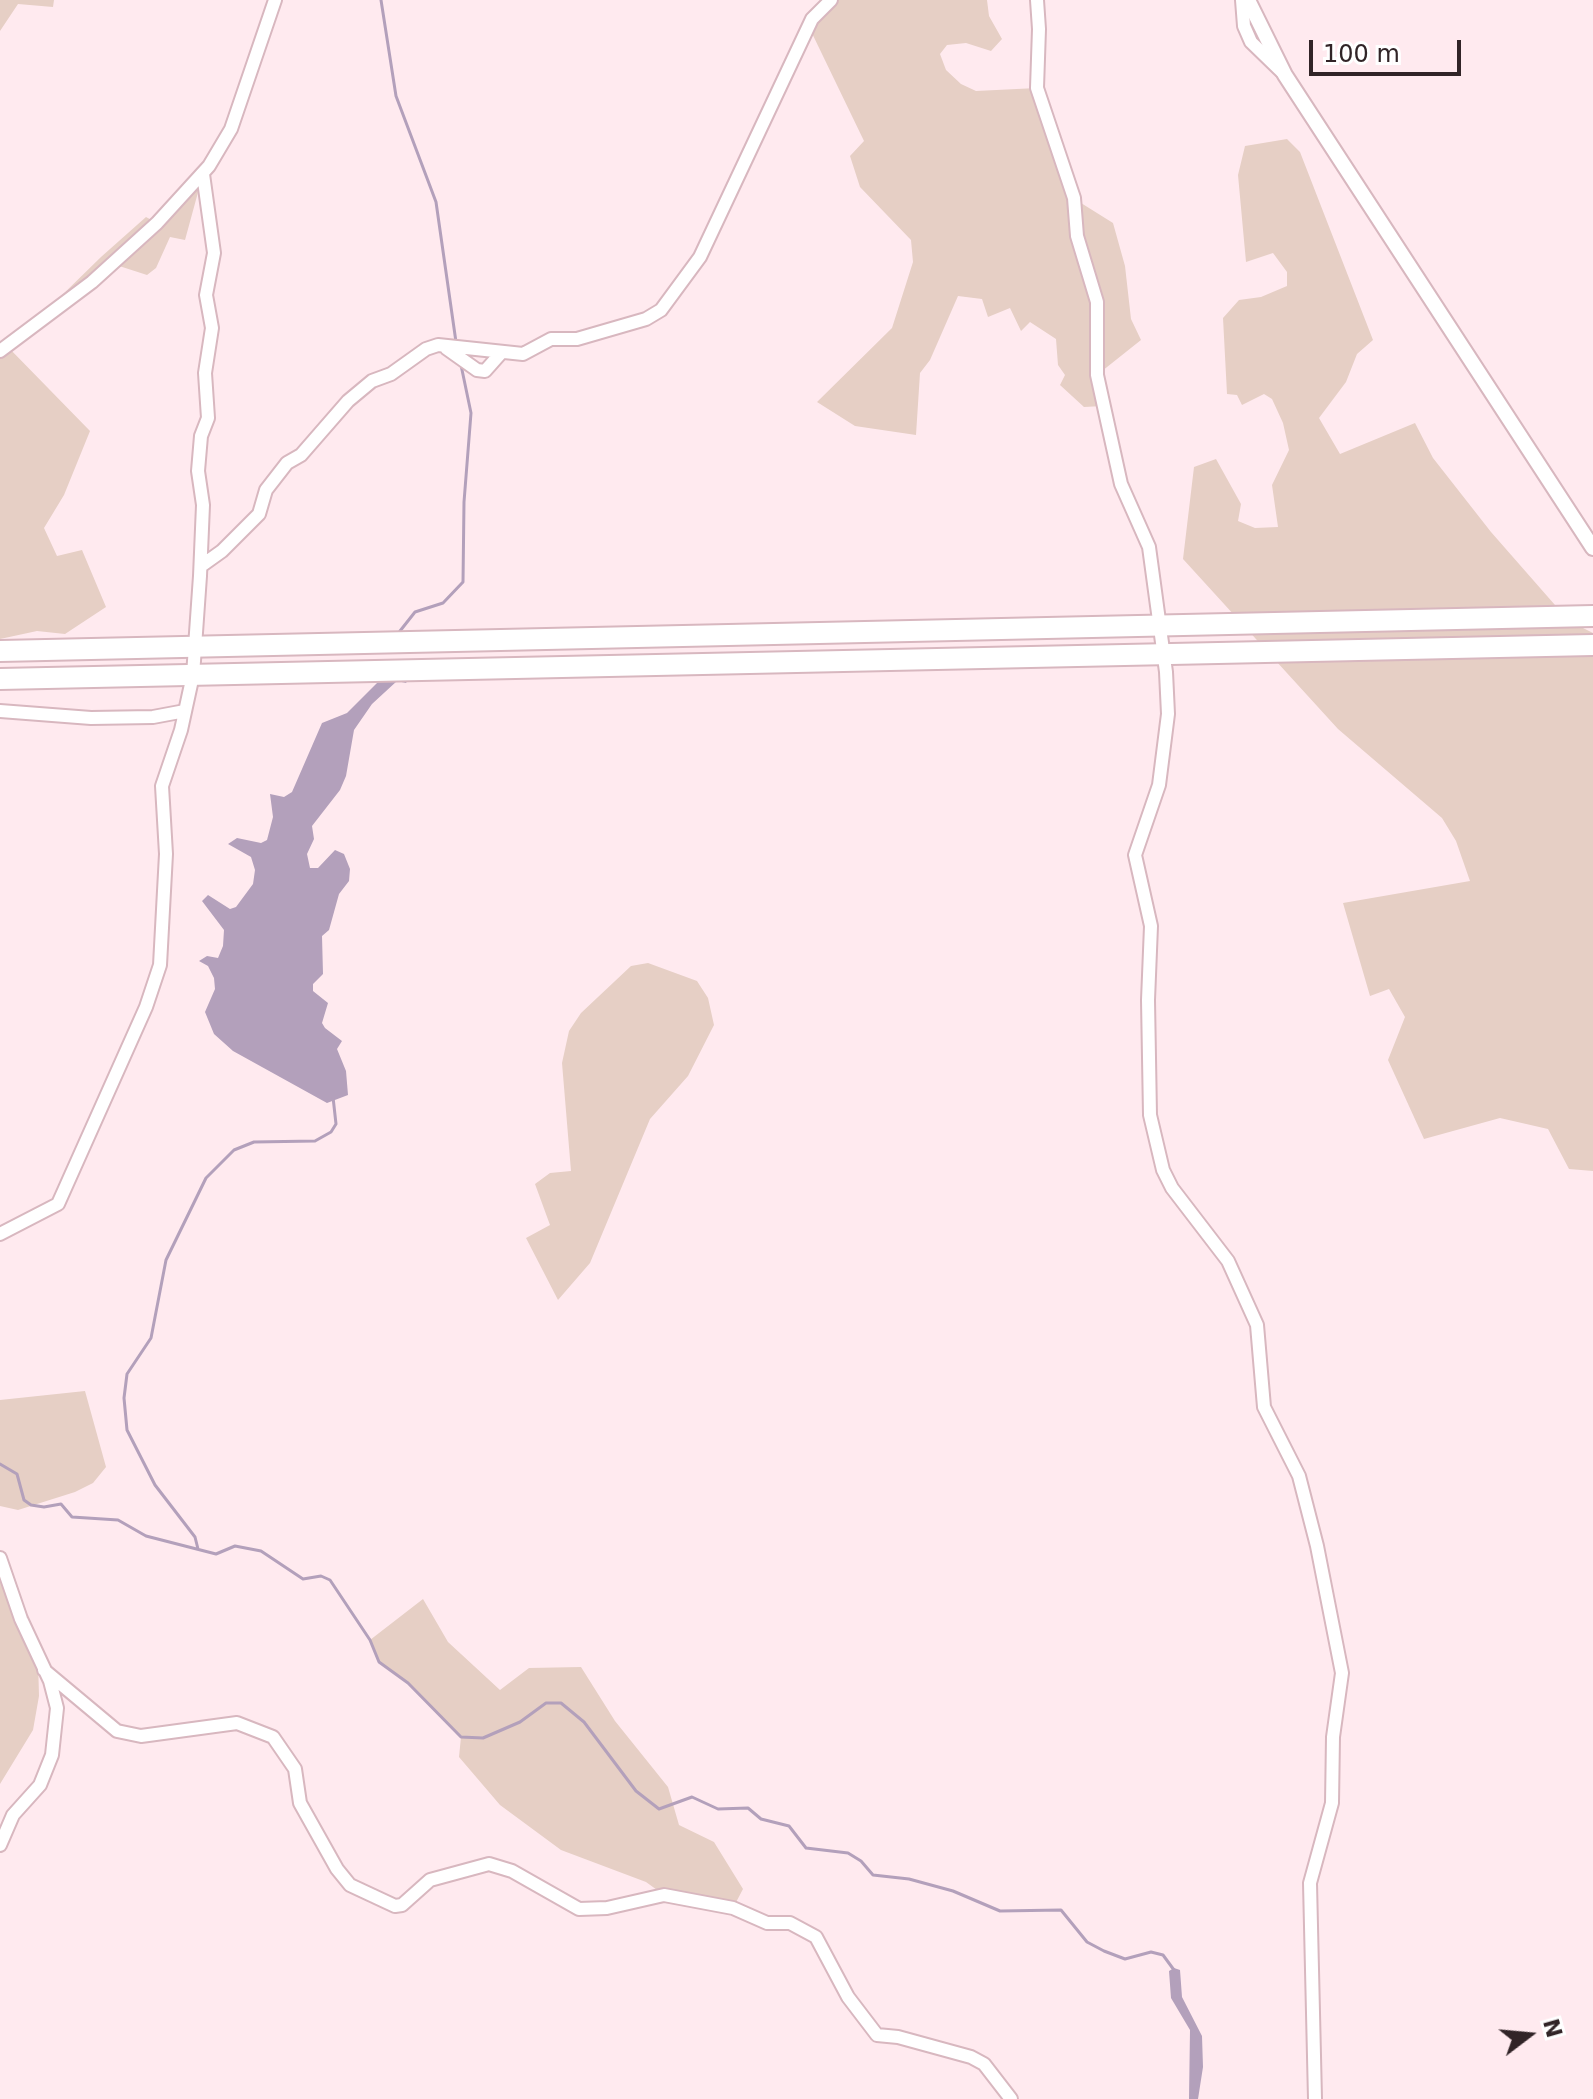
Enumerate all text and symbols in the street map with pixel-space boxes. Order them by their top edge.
scale bar [1313,24,1465,74]
text: 100 m [1323,40,1400,68]
north arrow [1489,1995,1569,2075]
text: N [1538,2016,1567,2041]

